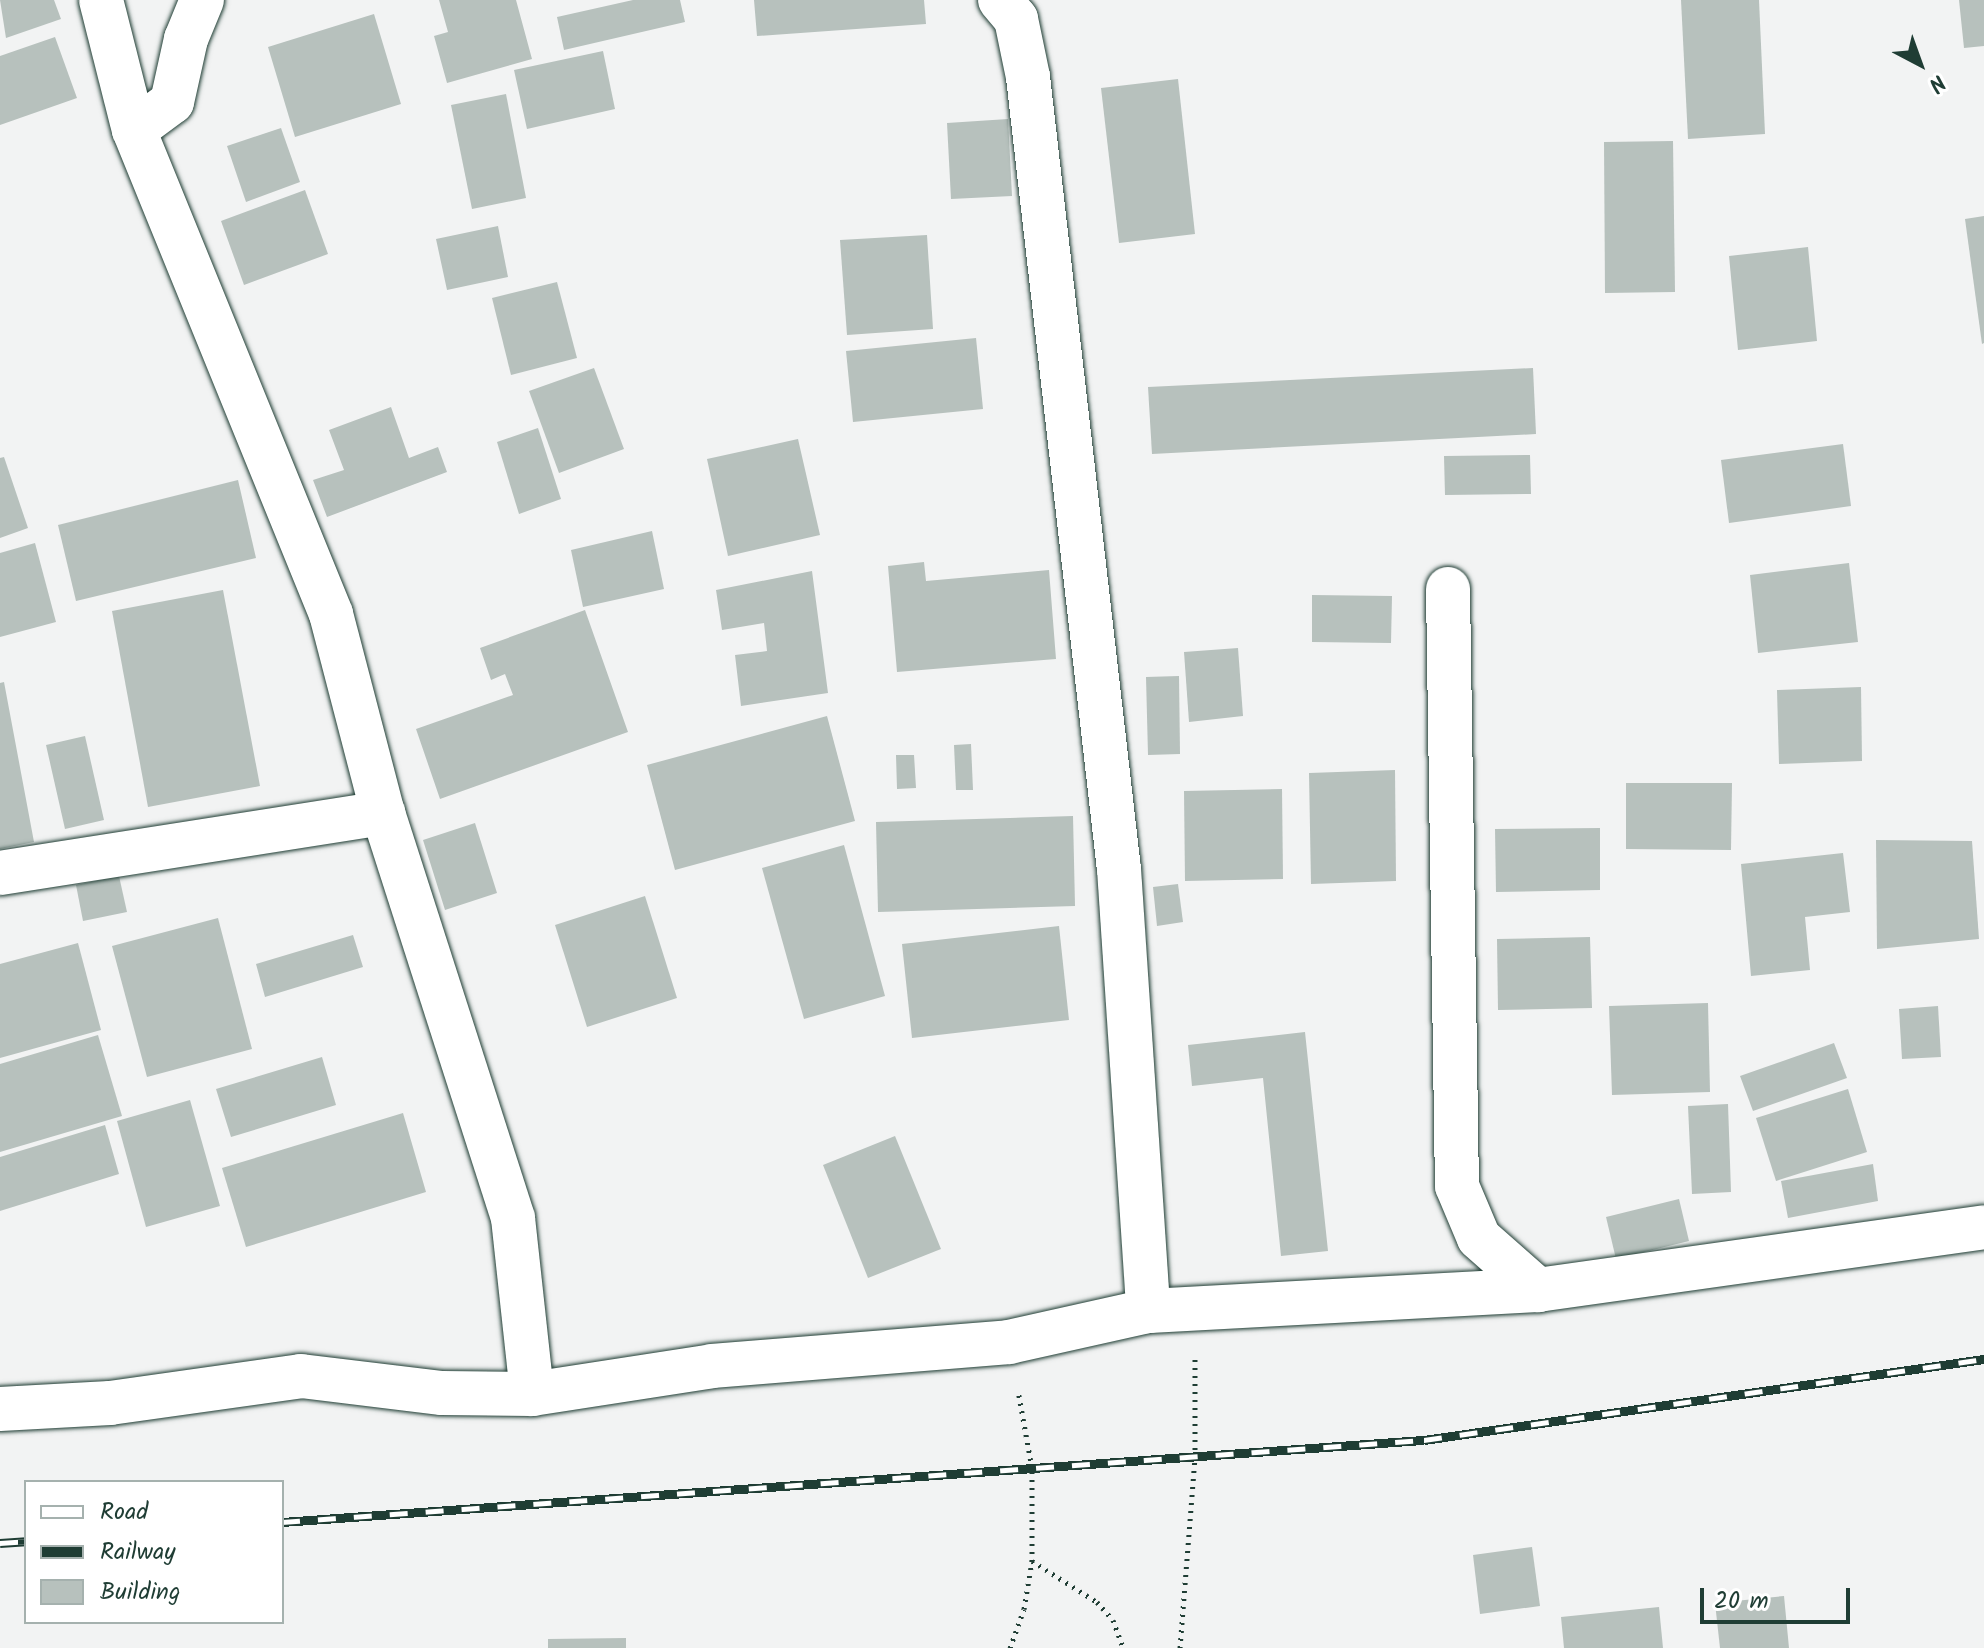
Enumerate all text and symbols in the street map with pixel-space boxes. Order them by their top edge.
north arrow [1880,24,1960,104]
text: N [1919,65,1953,100]
legend [24,1480,284,1624]
text: Road [100,1493,148,1532]
text: Railway [100,1533,176,1572]
scale bar [1704,1572,1854,1622]
text: Building [100,1573,180,1612]
text: 20 m [1714,1582,1769,1621]

